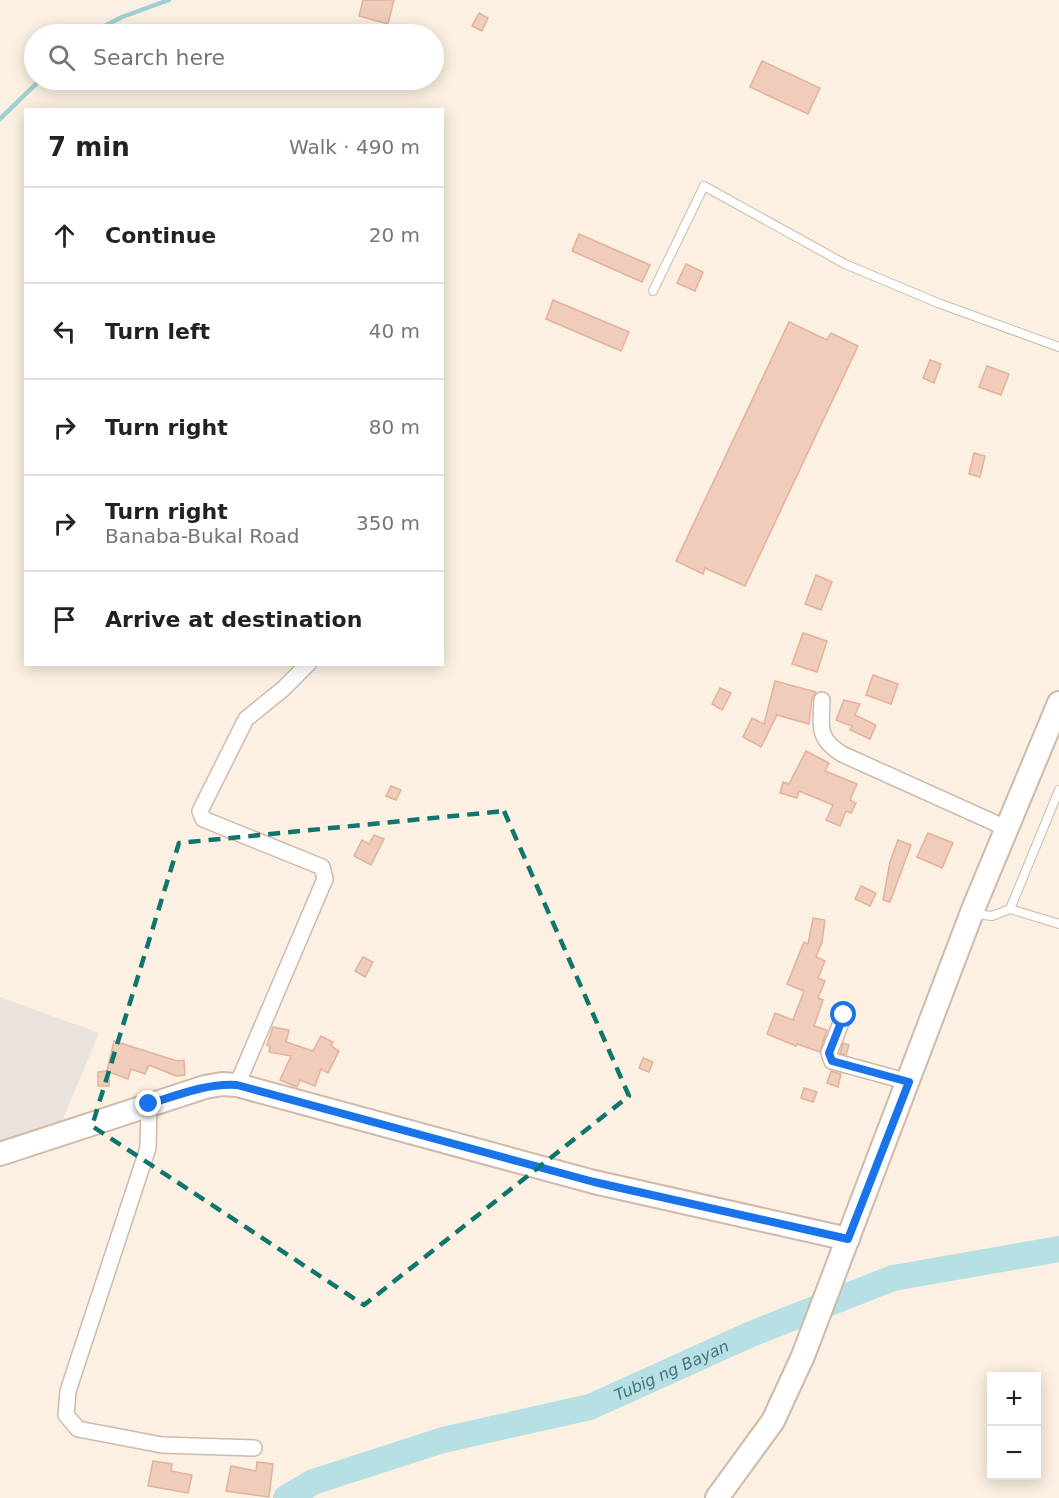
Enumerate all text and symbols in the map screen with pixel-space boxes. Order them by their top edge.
search box [24,24,444,90]
icon: search [45,41,78,74]
text: Search here [93,45,225,70]
text: 7 min [48,132,130,162]
text: Walk · 490 m [289,135,420,159]
icon: ahead [48,219,81,252]
text: Continue [105,223,216,248]
text: 20 m [369,223,420,247]
icon: left [48,315,81,348]
text: Turn left [105,319,210,344]
text: 40 m [369,319,420,343]
icon: right [48,411,81,444]
text: Turn right [105,415,228,440]
text: 80 m [369,415,420,439]
text: Turn right [105,499,228,524]
icon: right [48,507,81,540]
text: 350 m [356,511,420,535]
text: Banaba-Bukal Road [105,524,299,548]
icon: arrive [48,603,81,636]
text: Arrive at destination [105,607,362,632]
route start [830,1001,856,1027]
route end [135,1090,161,1116]
water label: Tubig ng Bayan [611,1336,732,1405]
map controls [987,1372,1041,1480]
button: + [987,1372,1041,1426]
button: − [987,1426,1041,1480]

